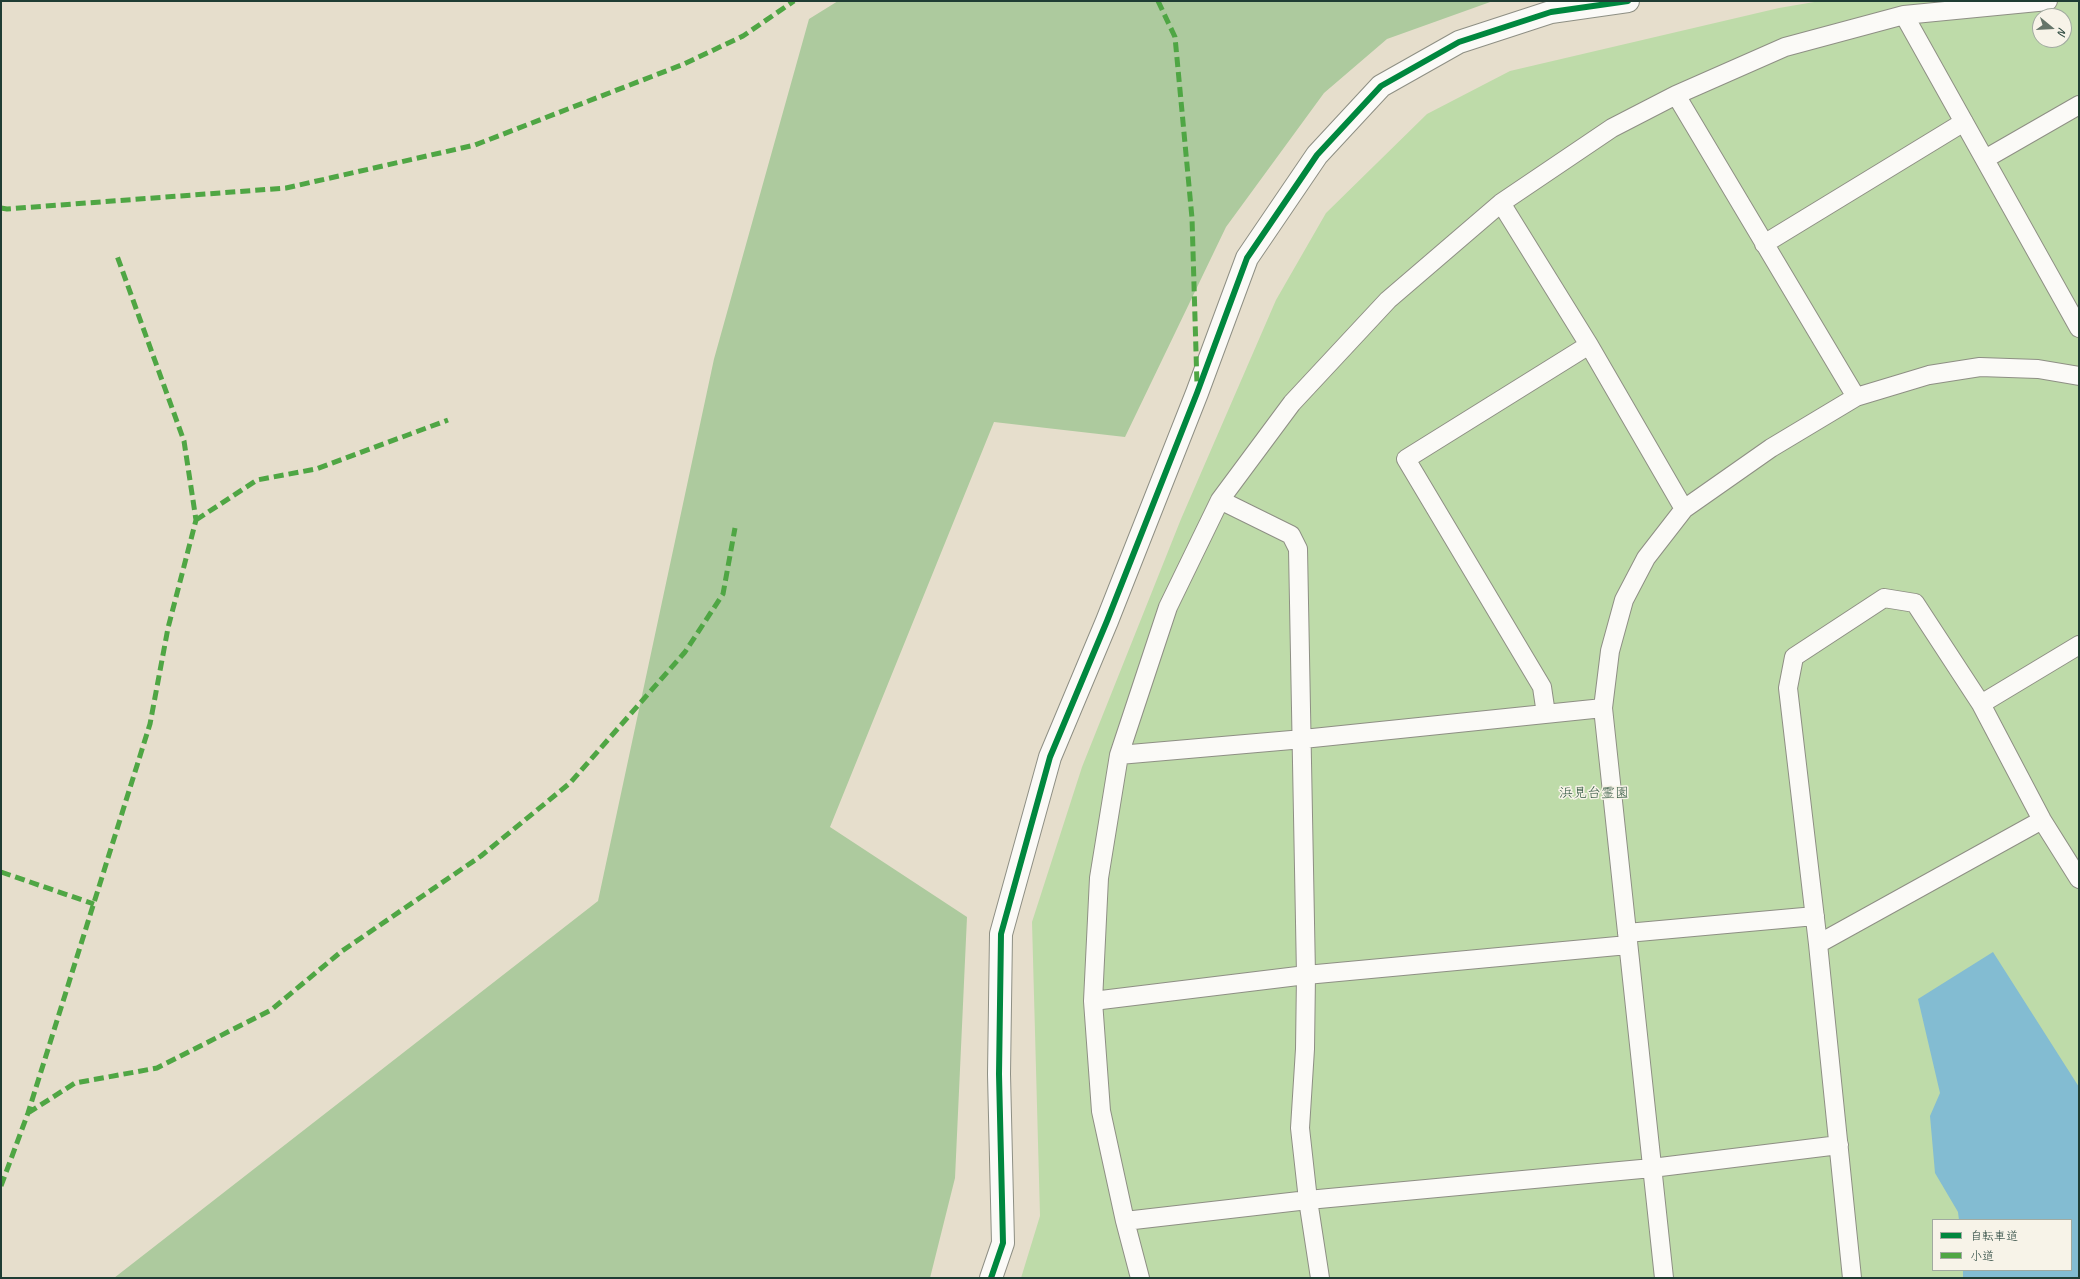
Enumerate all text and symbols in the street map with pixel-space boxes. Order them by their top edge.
north arrow [2032,8,2072,48]
text: N [2055,26,2070,37]
park label: 浜見台霊園 [1559,785,1629,801]
legend [1932,1219,2072,1271]
text: 自転車道 [1970,1228,2018,1244]
text: 小道 [1970,1248,1994,1264]

